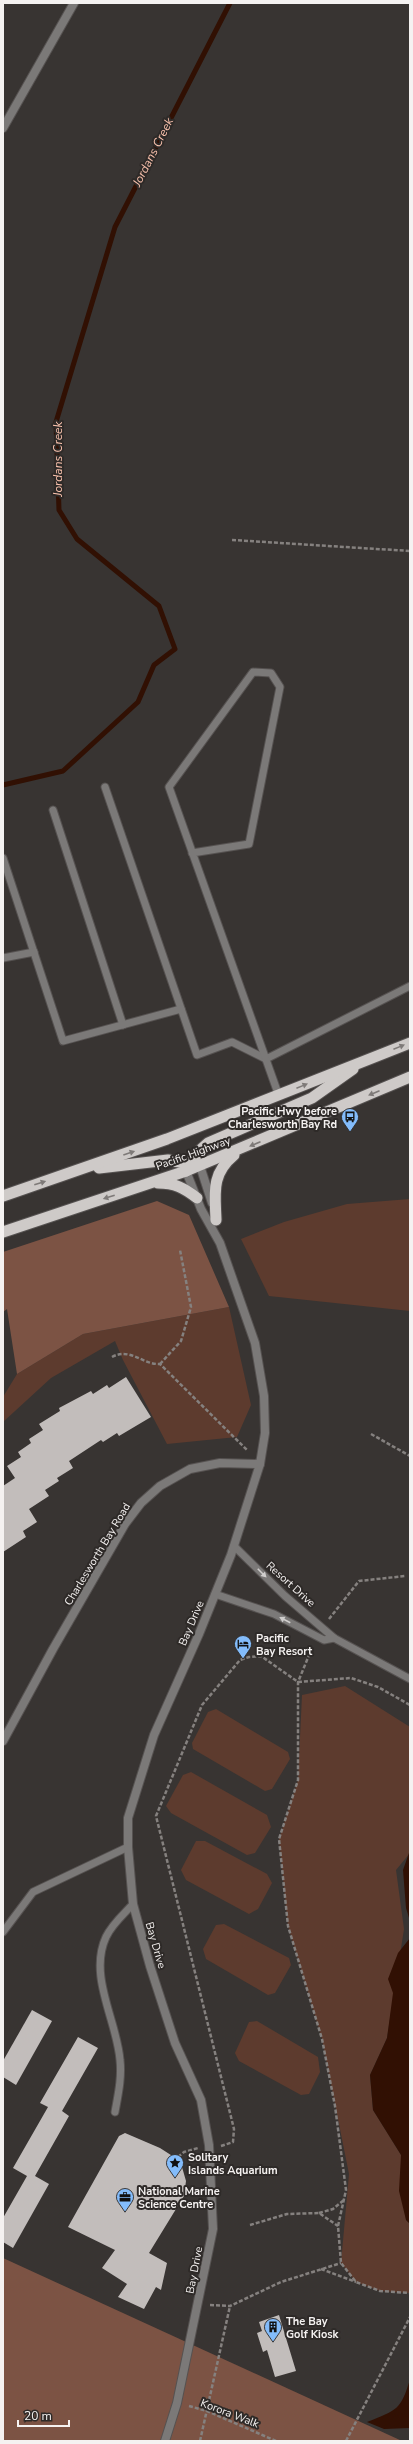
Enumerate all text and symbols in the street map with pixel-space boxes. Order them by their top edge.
water label: Jordans Creek [128,114,178,190]
water label: Jordans Creek [50,421,66,497]
one-way arrow [393,1044,405,1050]
one-way arrow [297,1083,308,1089]
one-way arrow [369,1090,380,1096]
place label: Pacific Hwy before Charlesworth Bay Rd [228,1104,337,1132]
bus stop icon: Pacific Hwy before Charlesworth Bay Rd [340,1107,360,1132]
street label: Pacific Highway [154,1133,233,1174]
one-way arrow [249,1141,260,1147]
one-way arrow [123,1150,135,1156]
one-way arrow [34,1180,46,1186]
one-way arrow [102,1194,114,1200]
street label: Charlesworth Bay Road [61,1500,134,1608]
street label: Resort Drive [263,1558,319,1611]
one-way arrow [257,1568,267,1578]
street label: Bay Drive [175,1598,208,1648]
one-way arrow [280,1617,291,1623]
place label: Pacific Bay Resort [256,1631,313,1659]
hotel icon: Pacific Bay Resort [233,1634,253,1659]
street label: Bay Drive [142,1920,169,1970]
place label: Solitary Islands Aquarium [188,2150,278,2178]
place icon: Solitary Islands Aquarium [165,2153,185,2178]
place label: National Marine Science Centre [138,2184,220,2212]
office icon: National Marine Science Centre [115,2187,135,2212]
street label: Bay Drive [183,2245,206,2295]
place label: The Bay Golf Kiosk [286,2314,340,2342]
building icon: The Bay Golf Kiosk [263,2317,283,2342]
street label: Korora Walk [198,2395,262,2432]
scale bar [18,2402,69,2428]
text: 20 m [24,2408,52,2424]

